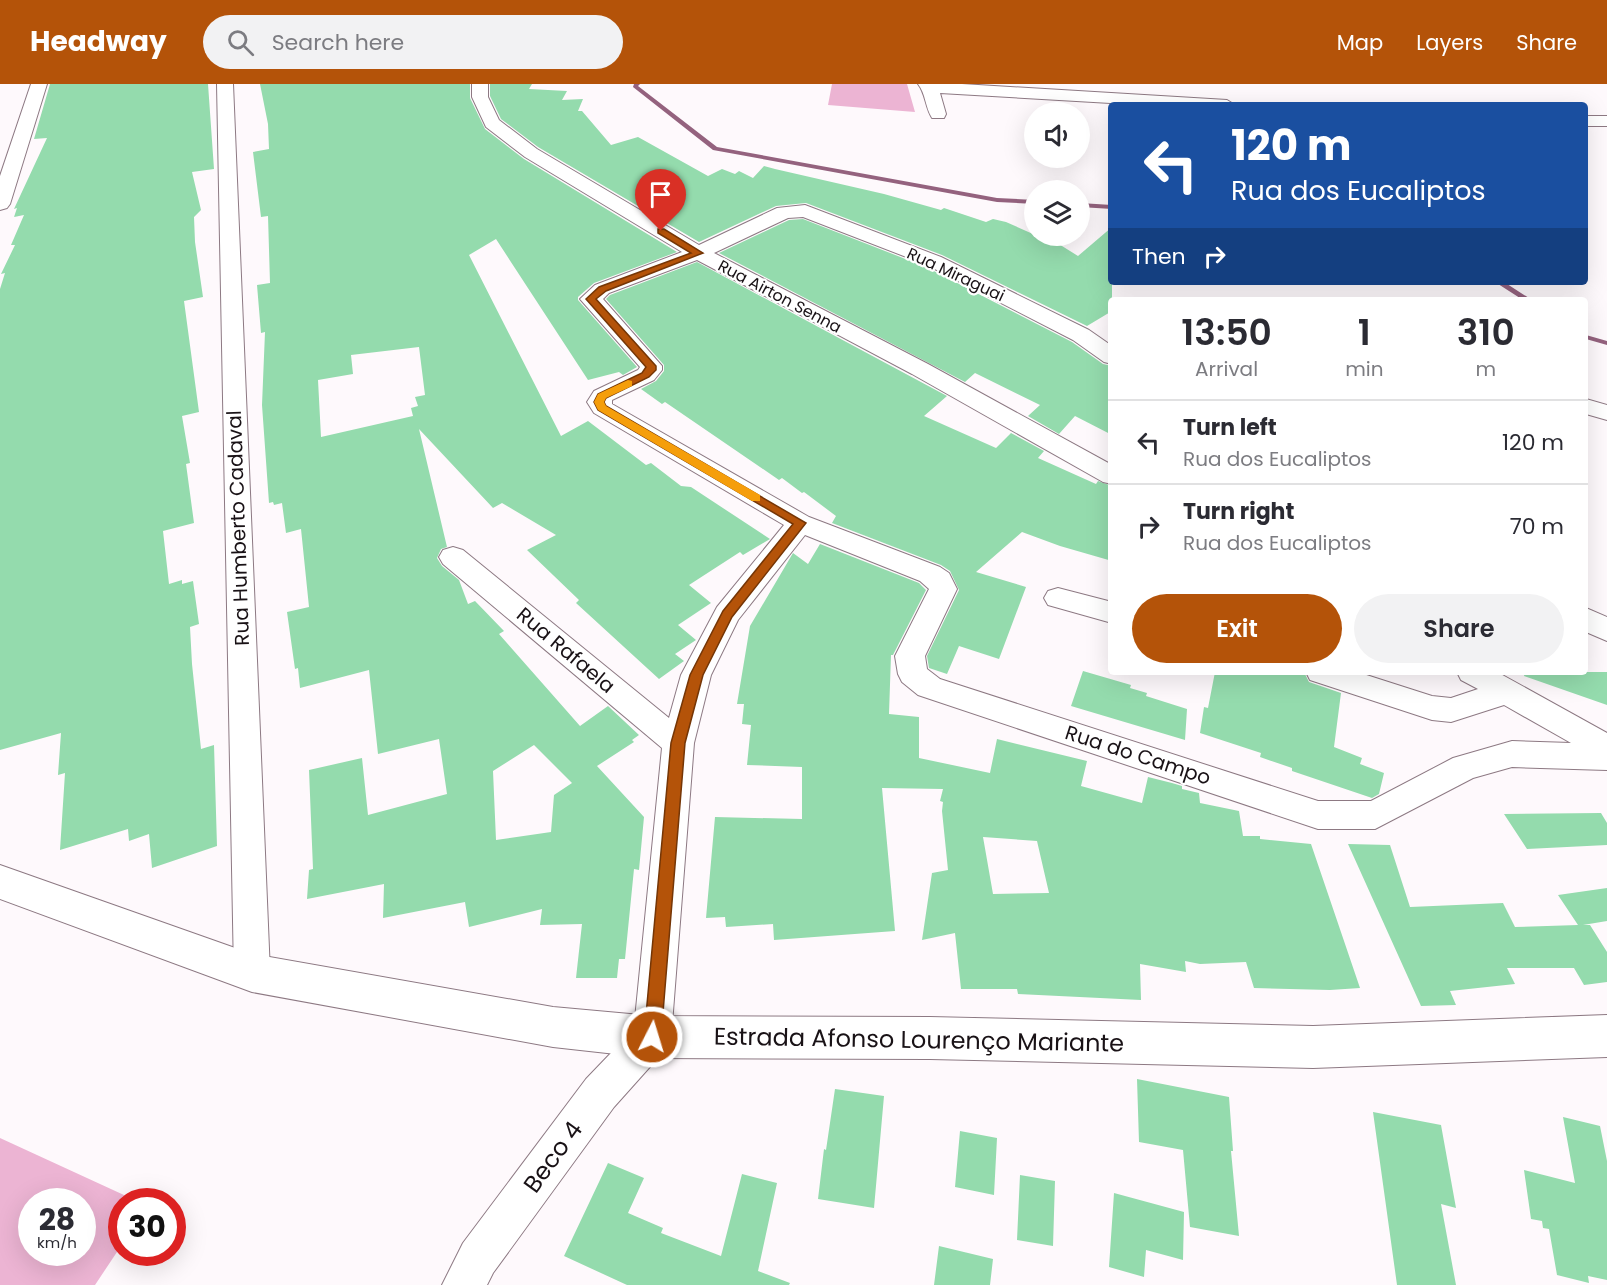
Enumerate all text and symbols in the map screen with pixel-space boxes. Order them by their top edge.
search box [203,15,623,69]
text: Headway [30,22,167,61]
icon: search [224,26,257,59]
text: Search here [272,27,404,58]
text: Map [1337,28,1383,57]
text: Layers [1416,28,1483,57]
text: Share [1516,28,1577,57]
map controls [1024,102,1090,246]
button: sound [1024,102,1090,168]
text: 120 m [1231,116,1352,175]
icon: left [1132,126,1210,204]
pin [635,169,686,231]
text: Rua dos Eucaliptos [1231,172,1486,209]
icon: arrive [644,178,677,211]
button: layers [1024,180,1090,246]
icon: right [1198,240,1231,273]
text: Then [1132,241,1186,272]
street label: Rua Miraguai [903,242,1008,307]
street label: Rua Airton Senna [714,254,846,339]
text: 13:50 [1181,307,1272,358]
text: 1 [1358,307,1371,358]
text: 310 [1457,307,1515,358]
text: Arrival [1195,355,1258,383]
text: min [1345,355,1383,383]
text: m [1475,355,1496,383]
street label: Rua Humberto Cadaval [220,410,256,646]
text: Turn left [1183,412,1277,443]
icon: left [1132,426,1165,459]
text: 120 m [1502,427,1564,458]
text: Rua dos Eucaliptos [1183,445,1372,473]
text: Turn right [1183,496,1294,527]
icon: right [1132,510,1165,543]
text: 70 m [1510,511,1564,542]
text: Rua dos Eucaliptos [1183,529,1372,557]
button: Exit [1132,594,1342,663]
button: Share [1354,594,1564,663]
street label: Rua Rafaela [511,601,621,699]
street label: Rua do Campo [1062,718,1214,792]
position arrow [620,1005,684,1069]
street label: Estrada Afonso Lourenço Mariante [714,1019,1124,1060]
street label: Beco 4 [515,1114,590,1199]
speed limit sign: 30 [108,1188,186,1266]
text: 28 [39,1198,75,1241]
text: km/h [37,1232,77,1253]

